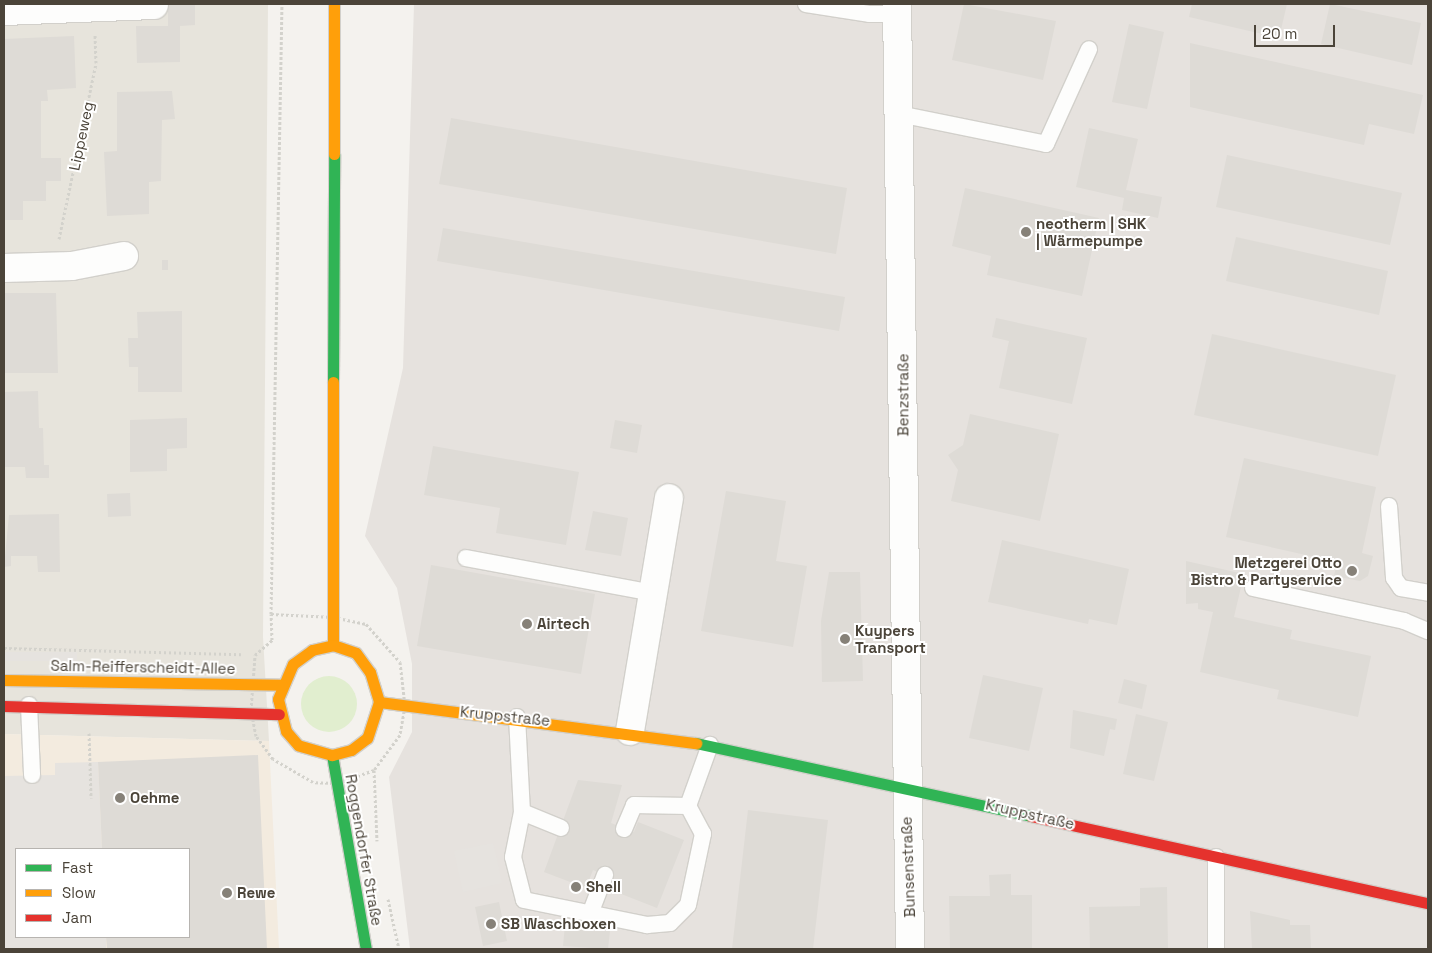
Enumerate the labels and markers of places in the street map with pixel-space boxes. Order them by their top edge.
place label: neotherm | SHK | Wärmepumpe [1036,214,1146,249]
marker: neotherm | SHK | Wärmepumpe [1020,226,1032,238]
place label: Metzgerei Otto Bistro & Partyservice [1190,553,1342,588]
marker: Metzgerei Otto Bistro & Partyservice [1346,565,1358,577]
place label: Airtech [537,615,590,633]
marker: Airtech [521,618,533,630]
place label: Kuypers Transport [855,621,926,656]
marker: Kuypers Transport [839,633,851,645]
place label: Oehme [130,789,179,807]
marker: Oehme [114,792,126,804]
place label: Shell [586,878,621,896]
marker: Shell [570,881,582,893]
place label: Rewe [237,884,275,902]
marker: Rewe [221,887,233,899]
place label: SB Waschboxen [501,915,616,933]
marker: SB Waschboxen [485,918,497,930]

